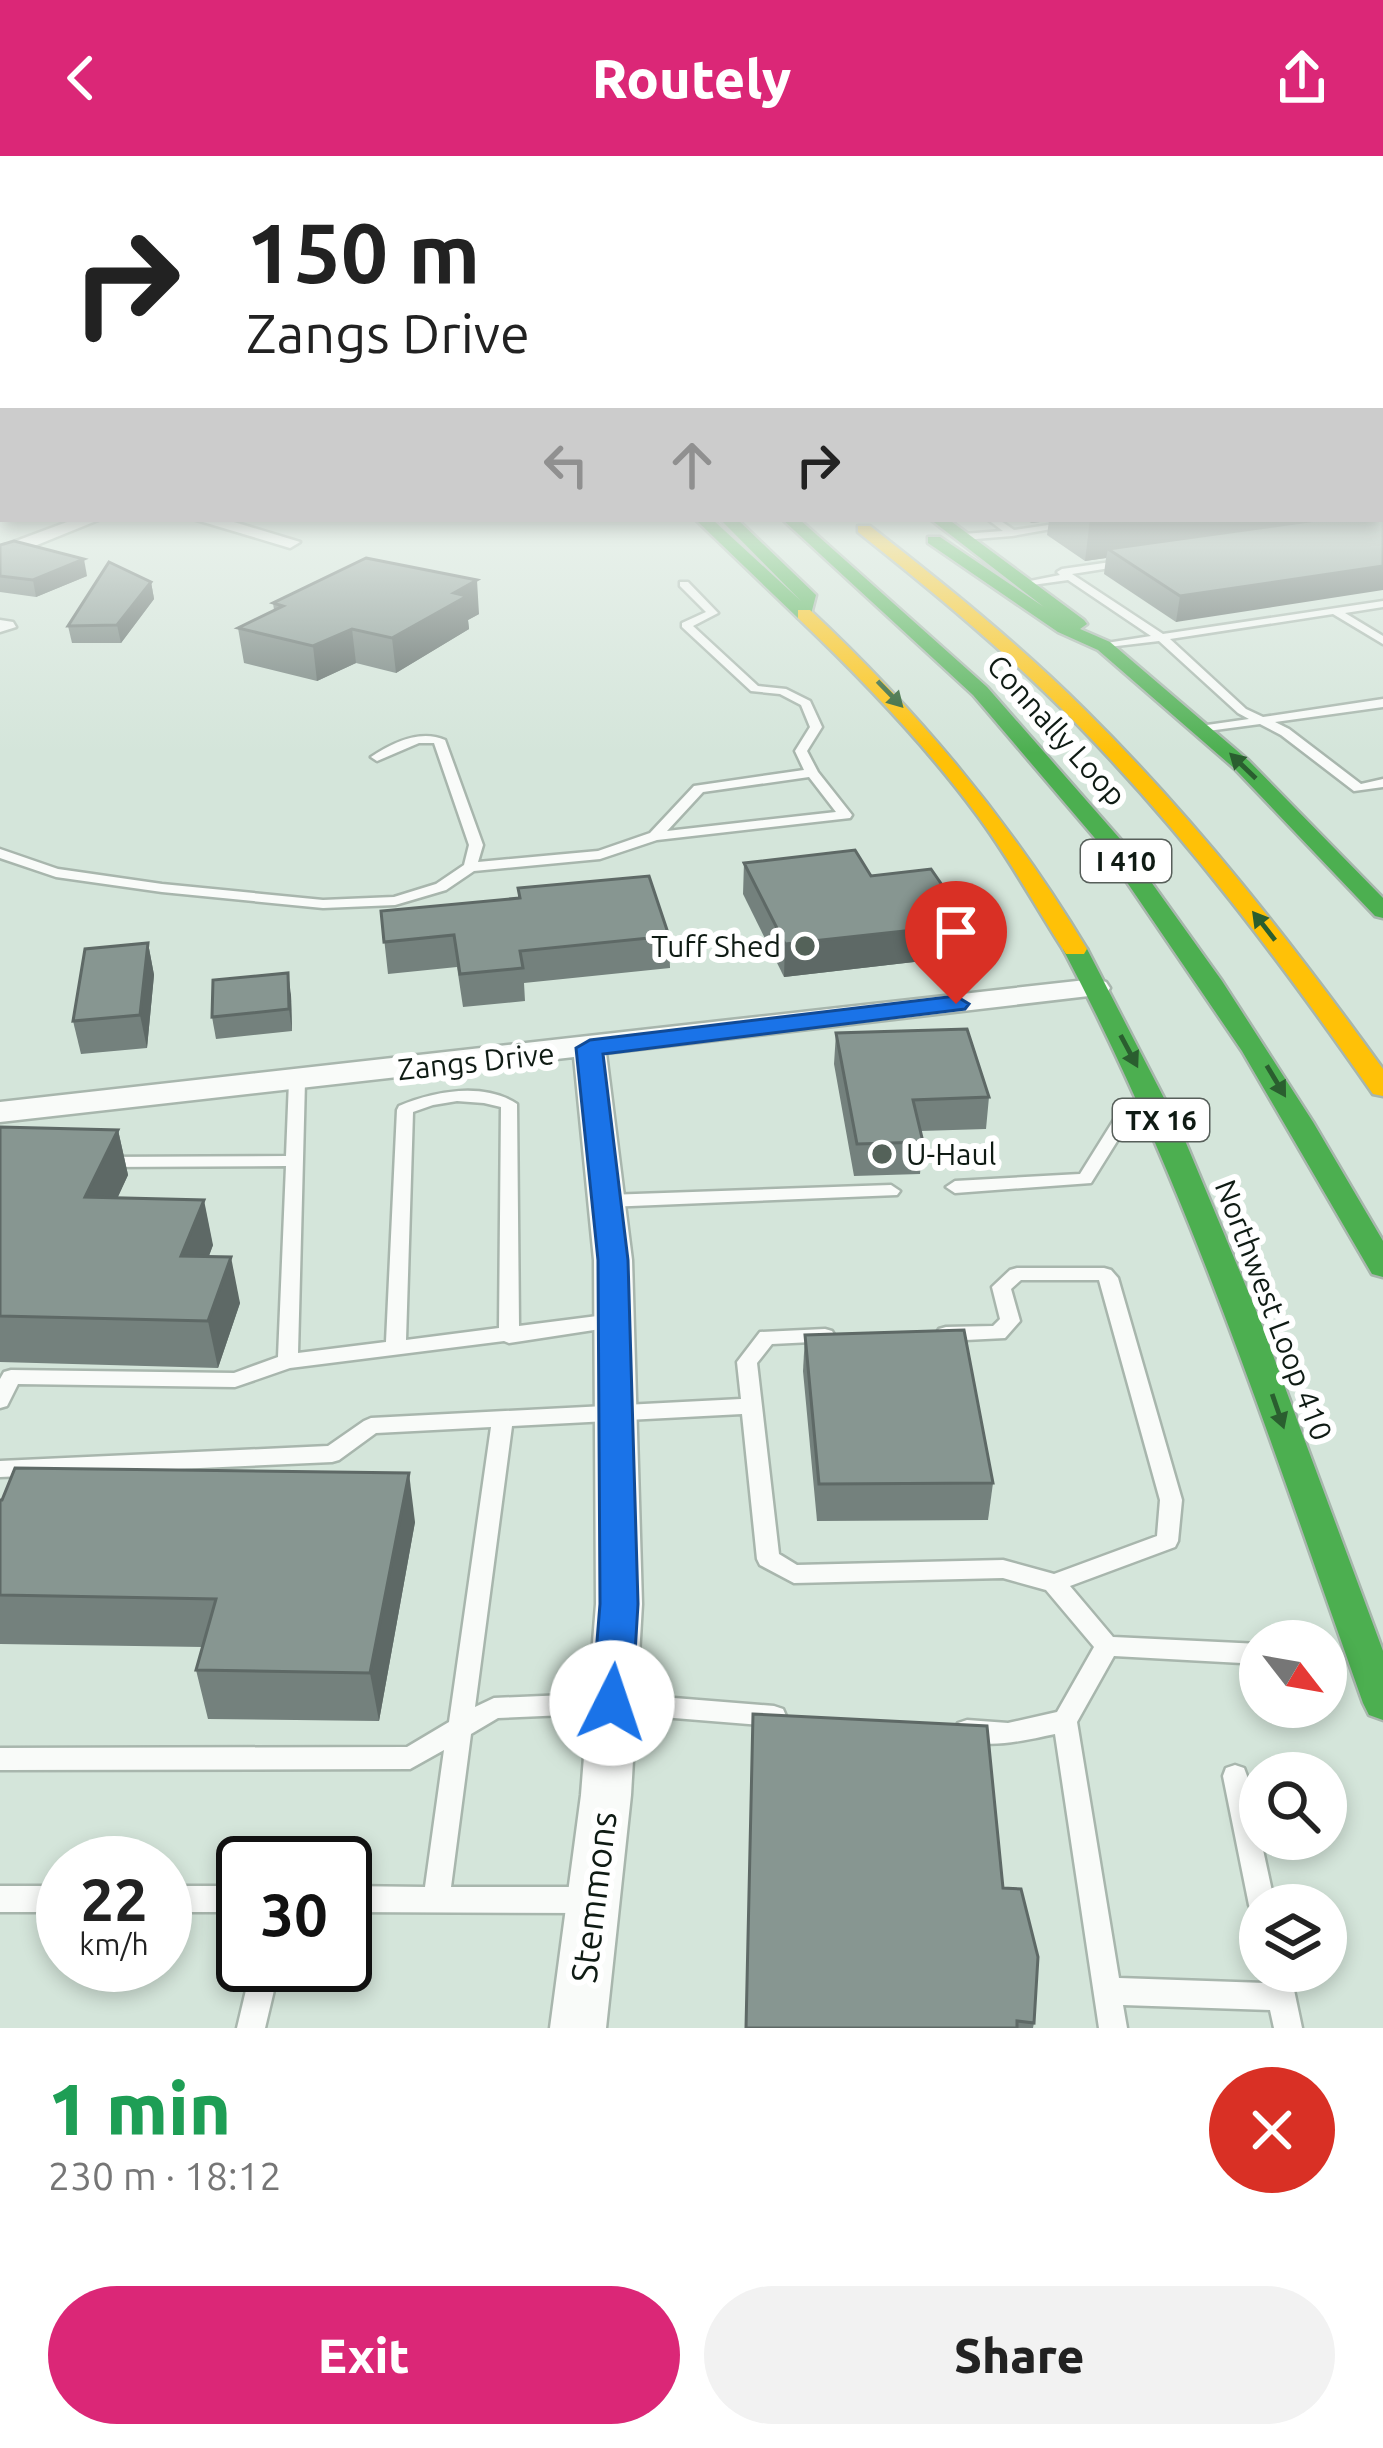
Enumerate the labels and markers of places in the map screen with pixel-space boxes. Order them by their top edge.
pin [905,881,1007,1004]
place label: Tuff Shed [651,929,781,963]
marker: Tuff Shed [792,933,818,959]
place label: U-Haul [906,1137,997,1171]
marker: U-Haul [869,1141,895,1167]

